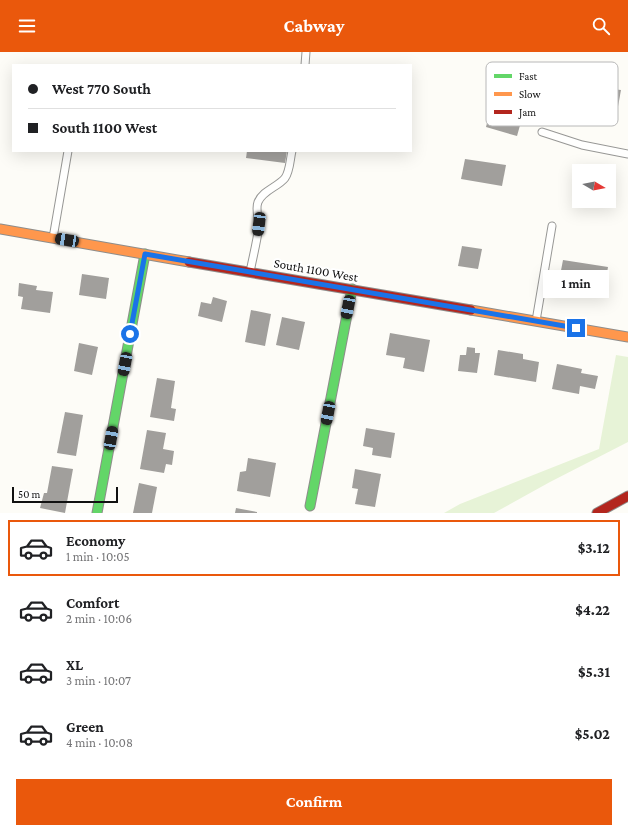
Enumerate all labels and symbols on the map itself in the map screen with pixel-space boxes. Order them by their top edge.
legend [486,62,618,126]
text: Fast [519,70,538,82]
text: Slow [519,88,541,100]
text: Jam [518,106,536,119]
north arrow [572,164,616,208]
car [252,211,266,237]
car [54,232,80,248]
street label: South 1100 West [273,255,360,285]
callout: 1 min [543,270,609,298]
car [340,294,356,320]
route end [567,319,585,337]
route start [121,325,139,343]
car [117,351,133,377]
car [320,400,336,426]
car [103,425,119,451]
scale bar [12,485,118,504]

